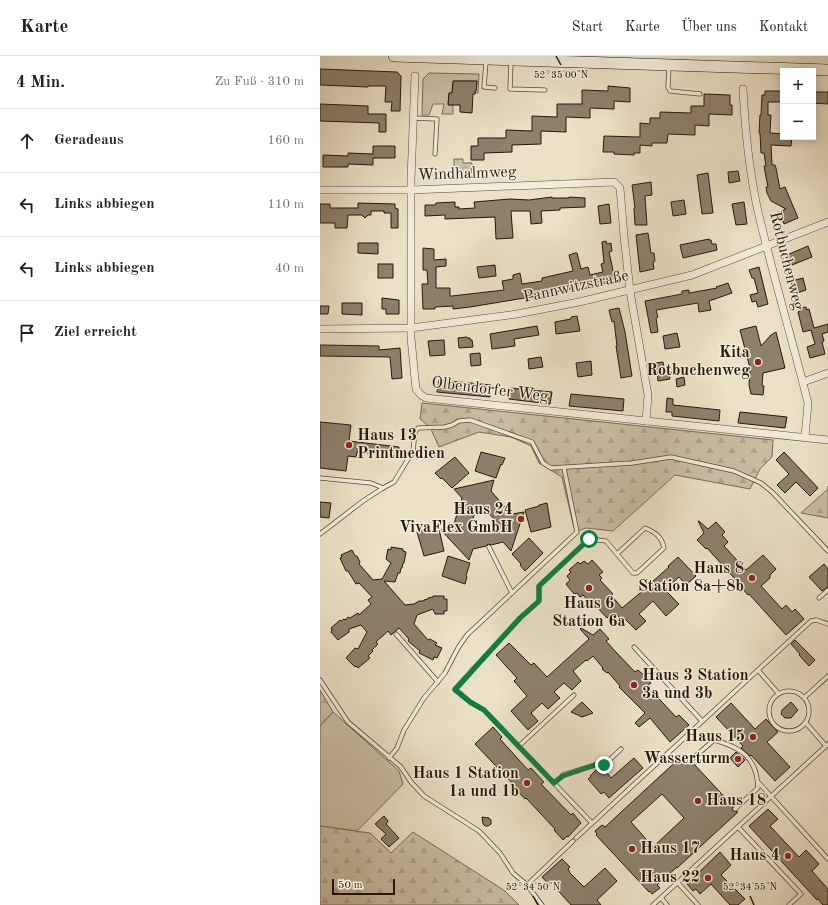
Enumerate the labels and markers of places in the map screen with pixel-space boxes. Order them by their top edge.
place label: Kita Rotbuchenweg [646,345,750,379]
marker: Kita Rotbuchenweg [753,357,763,367]
place label: Haus 13 Printmedien [357,428,445,462]
marker: Haus 13 Printmedien [344,440,354,450]
place label: Haus 24 VivaFlex GmbH [399,502,513,536]
marker: Haus 24 VivaFlex GmbH [516,514,526,524]
place label: Haus 8 Station 8a+8b [638,561,744,595]
marker: Haus 8 Station 8a+8b [747,573,757,583]
marker: Haus 6 Station 6a [584,583,594,593]
place label: Haus 6 Station 6a [552,596,626,630]
place label: Haus 3 Station 3a und 3b [642,668,749,702]
marker: Haus 3 Station 3a und 3b [629,680,639,690]
place label: Haus 15 [685,729,745,745]
marker: Haus 15 [748,732,758,742]
place label: Wasserturm [644,751,730,767]
marker: Wasserturm [733,754,743,764]
place label: Haus 1 Station 1a und 1b [412,766,519,800]
marker: Haus 1 Station 1a und 1b [522,778,532,788]
place label: Haus 18 [706,793,766,809]
marker: Haus 18 [693,796,703,806]
place label: Haus 17 [640,841,700,857]
marker: Haus 17 [627,844,637,854]
place label: Haus 4 [729,848,780,864]
marker: Haus 4 [783,851,793,861]
place label: Haus 22 [640,870,700,886]
marker: Haus 22 [703,873,713,883]

